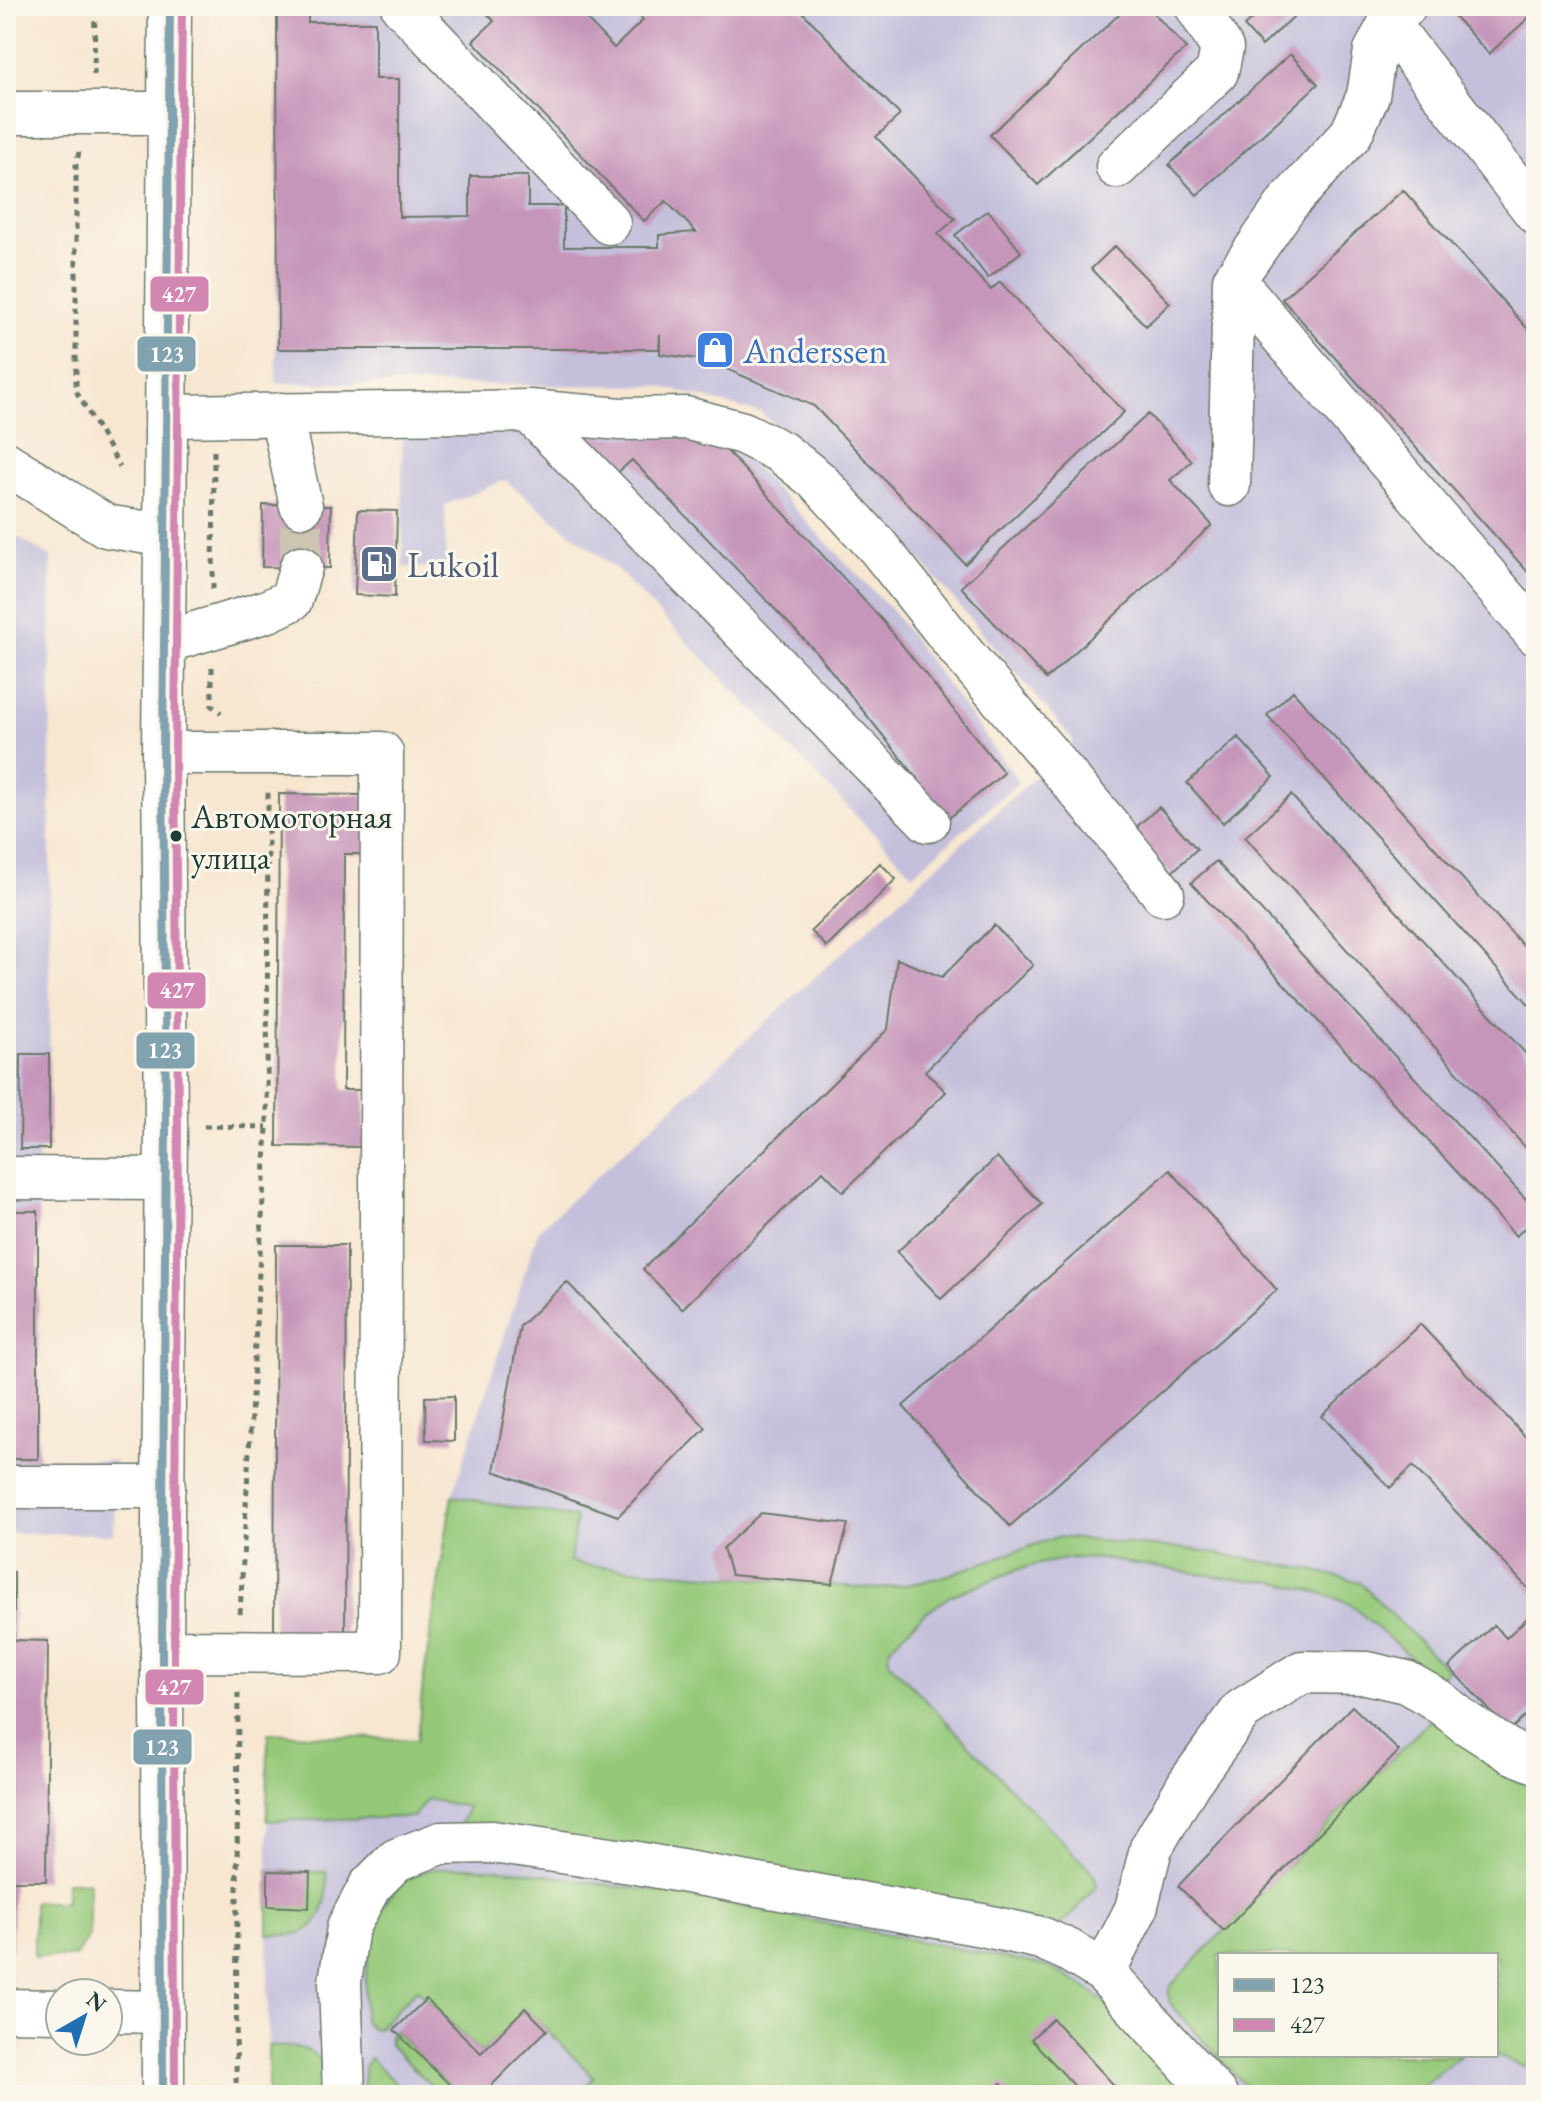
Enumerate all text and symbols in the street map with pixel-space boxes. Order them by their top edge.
line badge: 427 [149,275,210,313]
text: 427 [162,280,197,309]
place label: Anderssen [742,327,888,374]
shop icon: Anderssen [694,329,736,371]
line badge: 123 [136,335,197,373]
text: 123 [150,340,184,369]
place label: Lukoil [407,541,499,588]
fuel station icon: Lukoil [358,543,400,585]
place label: Автомоторная улица [190,794,392,879]
marker: Автомоторная улица [168,828,184,844]
line badge: 427 [146,971,207,1010]
text: 427 [160,976,195,1005]
line badge: 123 [135,1031,196,1070]
text: 123 [148,1036,182,1065]
line badge: 427 [144,1668,205,1706]
text: 427 [157,1673,192,1702]
line badge: 123 [132,1728,193,1766]
text: 123 [145,1733,179,1762]
legend [1218,1953,1498,2057]
text: 123 [1290,1969,1325,2000]
north arrow [44,1977,124,2057]
text: N [80,1985,112,2019]
text: 427 [1290,2009,1325,2040]

